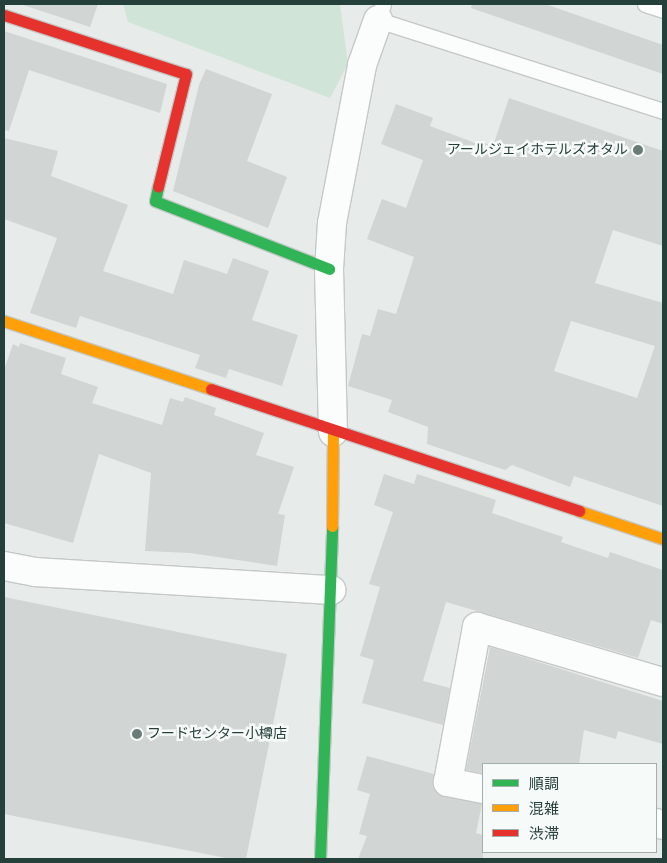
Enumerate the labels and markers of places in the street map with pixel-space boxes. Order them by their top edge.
place label: アールジェイホテルズオタル [447,142,628,158]
marker: アールジェイホテルズオタル [632,144,644,156]
place label: フードセンター小樽店 [147,726,287,742]
marker: フードセンター小樽店 [131,728,143,740]

